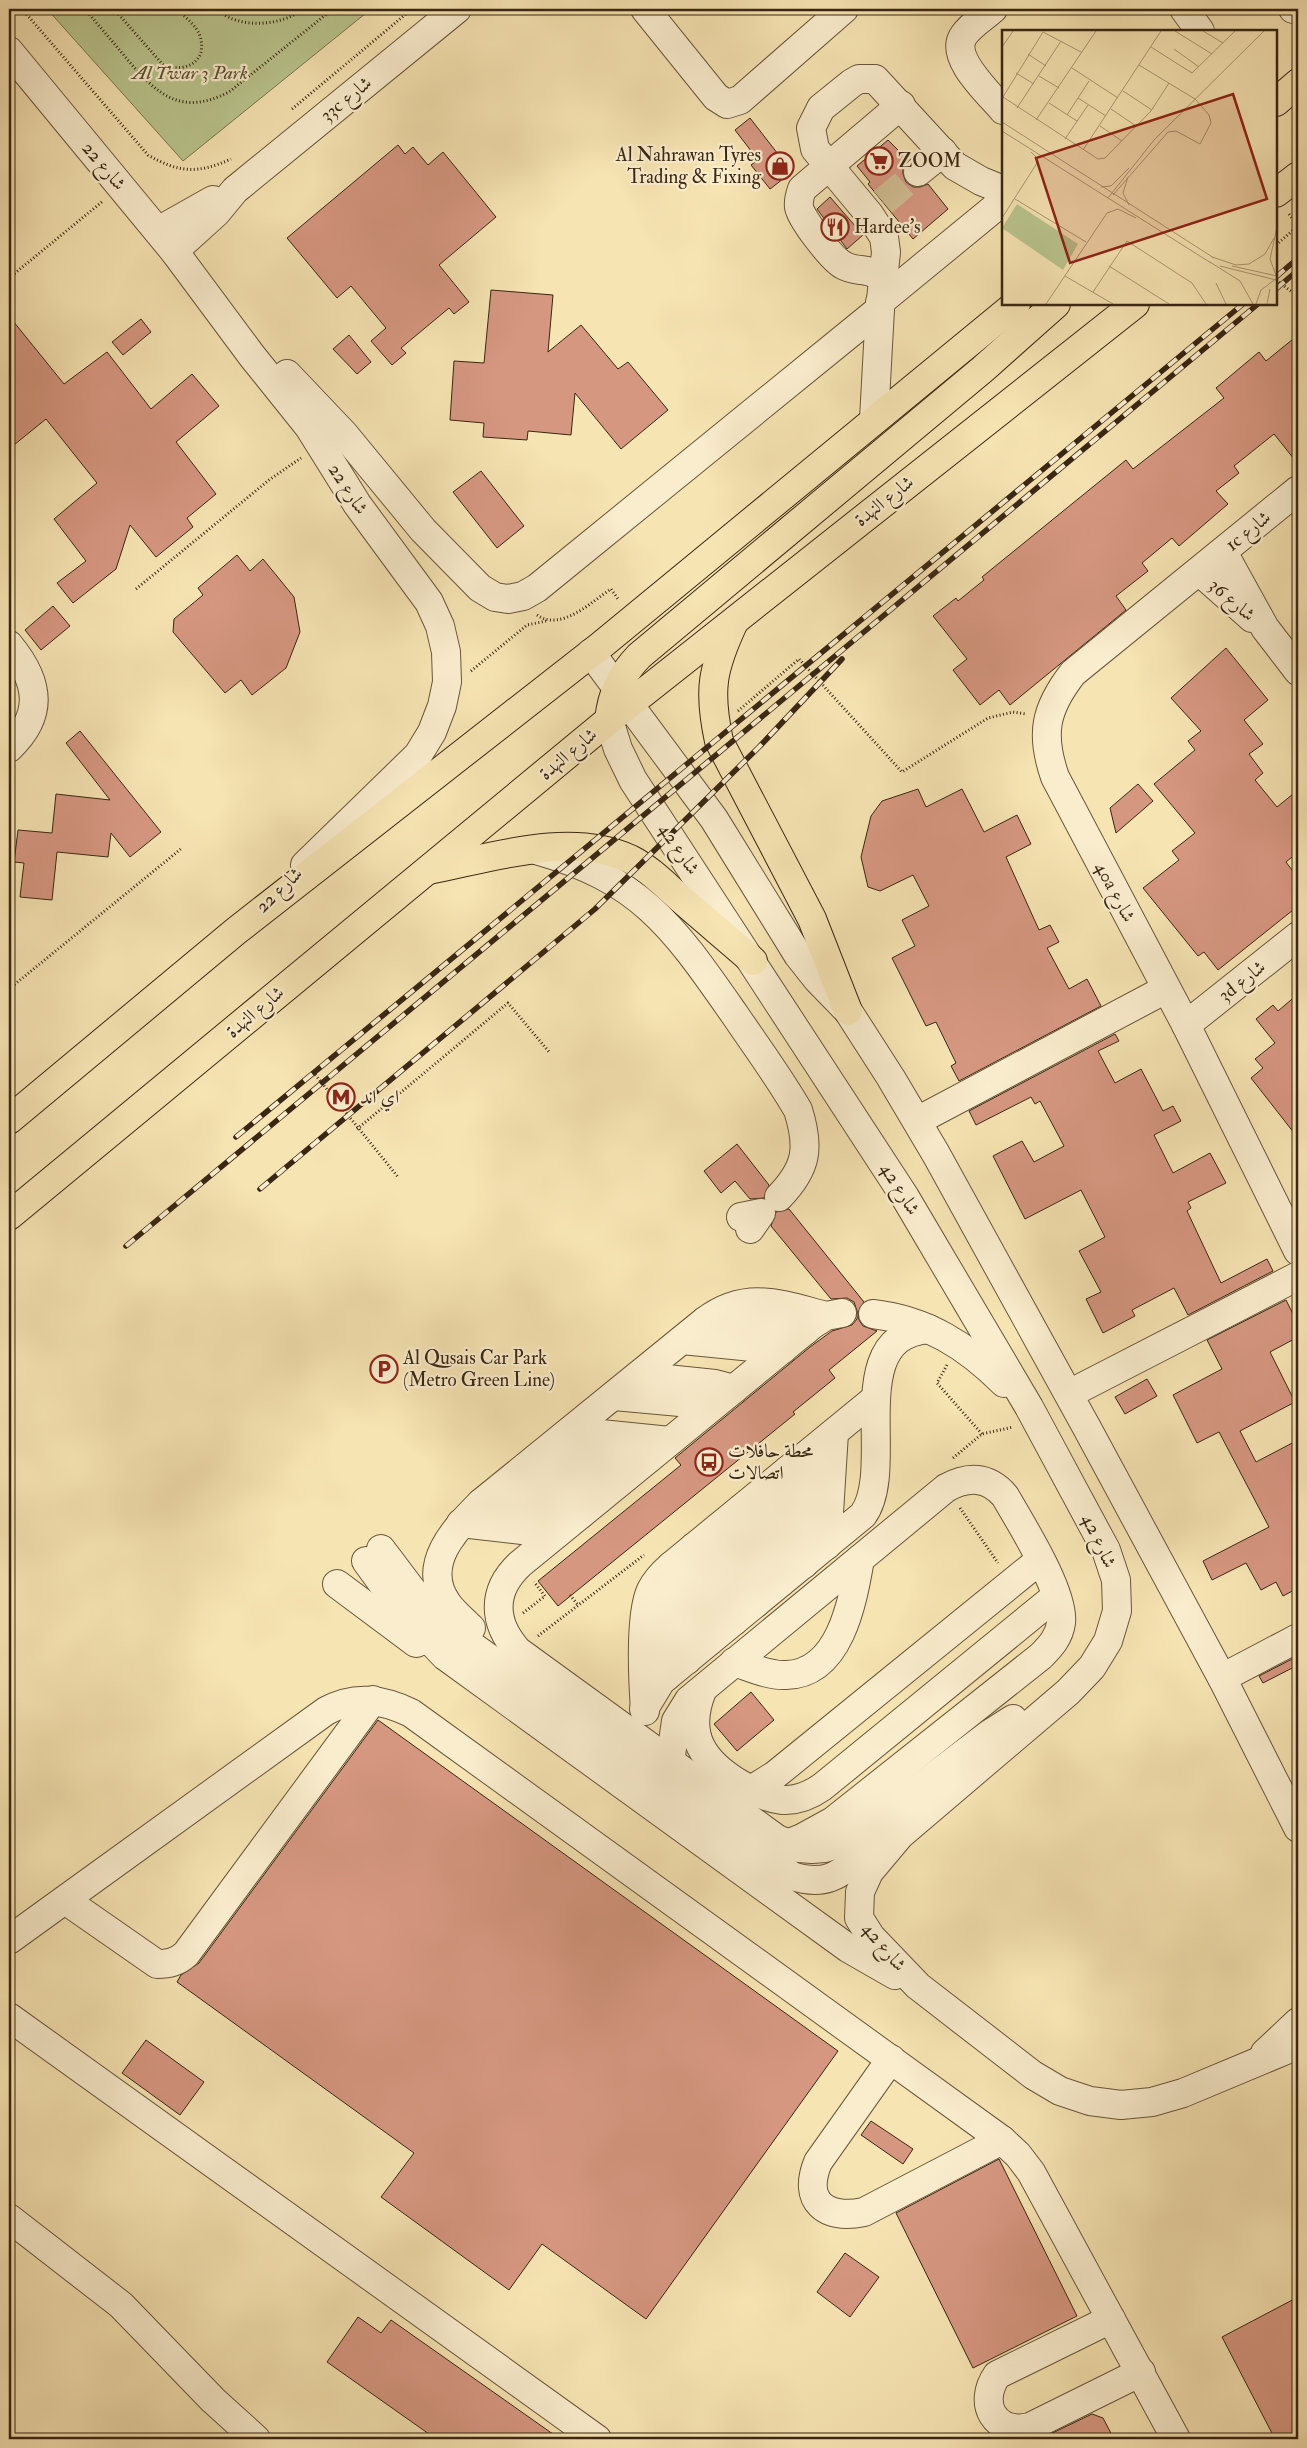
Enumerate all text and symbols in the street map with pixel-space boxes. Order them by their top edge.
inset map [1002,30,1277,305]
park label: Al Twar 3 Park [130,61,248,85]
street label: 33c شارع [315,71,378,129]
street label: شارع 22 [74,137,131,197]
place label: Al Nahrawan Tyres Trading & Fixing [615,143,762,189]
supermarket icon: ZOOM [864,146,894,176]
place label: ZOOM [898,149,961,173]
shop icon: Al Nahrawan Tyres Trading & Fixing [765,151,795,181]
restaurant icon: Hardee's [820,212,850,242]
place label: Hardee's [854,215,921,239]
street label: شارع 22 [320,459,373,521]
street label: شارع النهدة [849,470,920,534]
street label: 1c شارع [1220,505,1277,559]
street label: شارع 36 [1202,573,1260,629]
street label: شارع النهدة [534,723,604,788]
street label: شارع 42 [651,819,705,881]
street label: 40a شارع [1087,858,1141,928]
street label: شارع 22 [250,862,310,920]
street label: 3d شارع [1213,955,1272,1009]
street label: شارع النهدة [221,981,291,1046]
metro station icon: اي اند [326,1082,356,1112]
place label: اي اند [360,1085,399,1112]
street label: شارع 42 [872,1159,925,1221]
place label: Al Qusais Car Park (Metro Green Line) [402,1346,555,1392]
parking icon: Al Qusais Car Park (Metro Green Line) [369,1354,399,1384]
place label: محطة حافلات اتصالات [728,1439,814,1485]
bus stop icon: محطة حافلات اتصالات [694,1447,724,1477]
street label: شارع 42 [1073,1510,1122,1573]
street label: شارع 42 [854,1918,911,1978]

